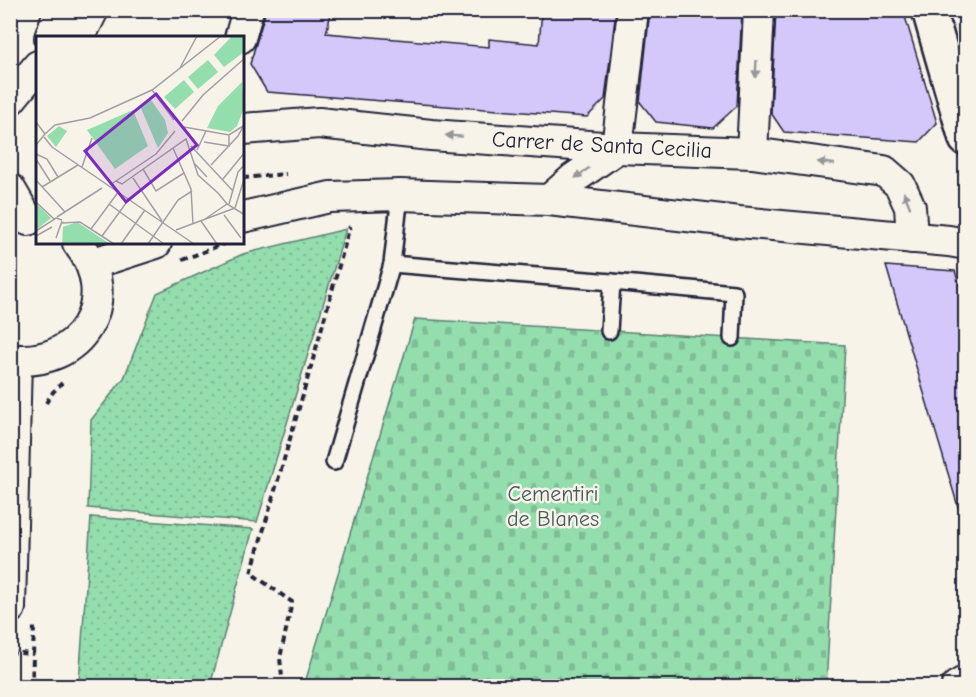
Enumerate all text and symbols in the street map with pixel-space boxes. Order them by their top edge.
inset map [36,36,244,244]
one-way arrow [751,59,760,78]
street label: Carrer de Santa Cecilia [491,126,713,164]
one-way arrow [444,132,463,141]
one-way arrow [816,158,835,167]
one-way arrow [575,167,591,179]
one-way arrow [902,191,912,209]
park label: Cementiri de Blanes [507,481,599,532]

